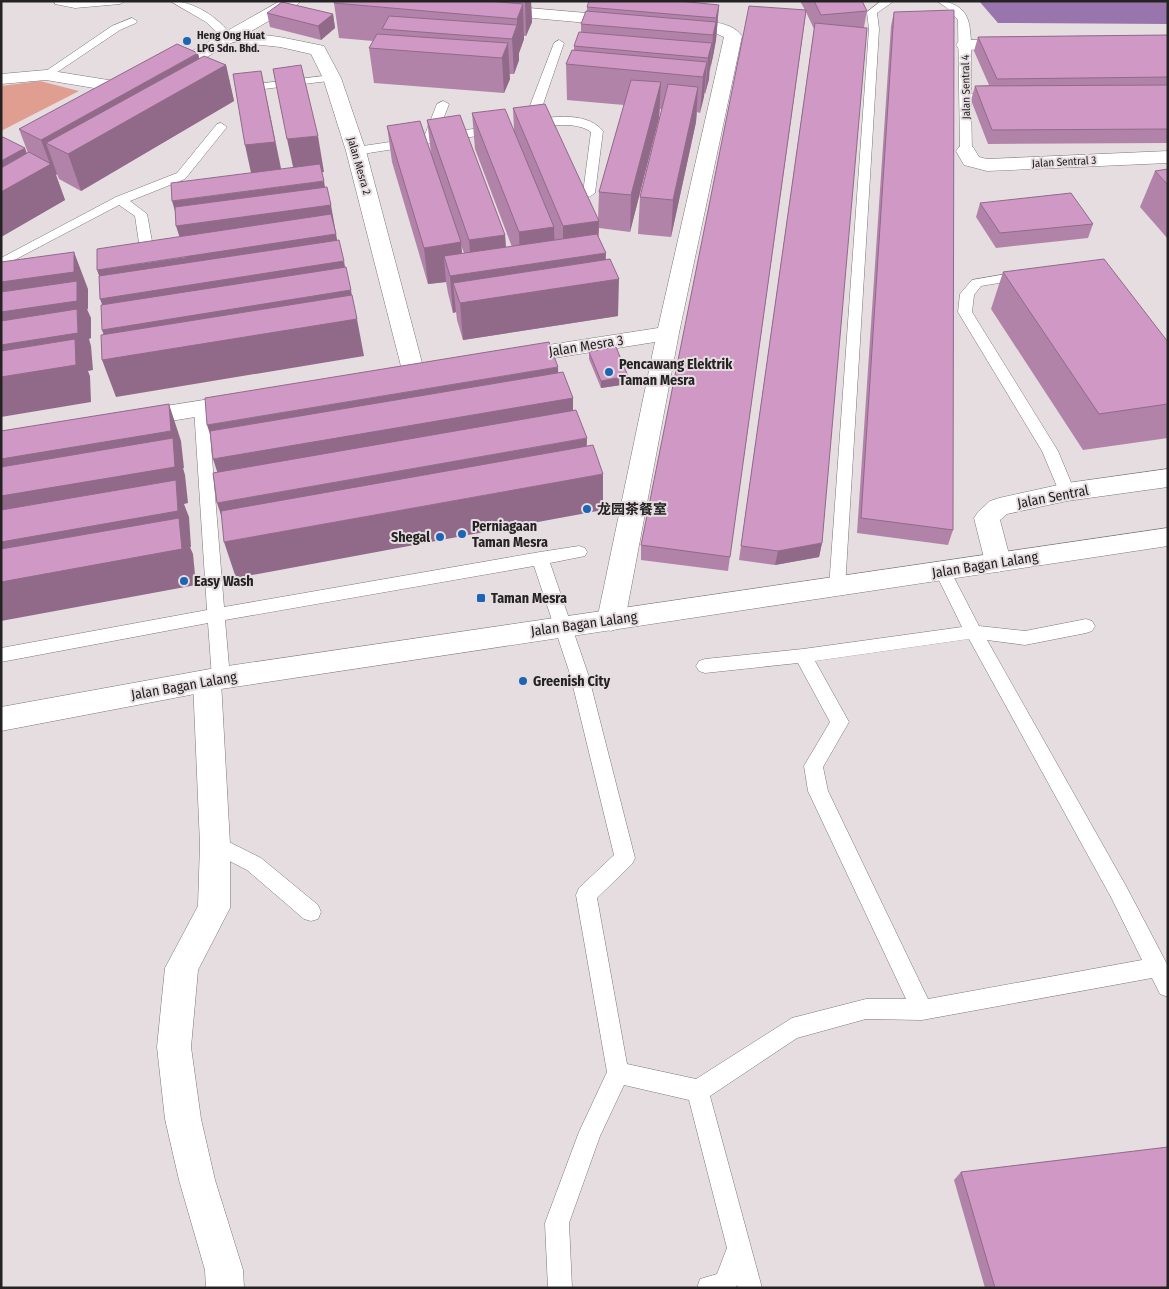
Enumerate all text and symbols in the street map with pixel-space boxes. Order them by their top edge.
place label: Heng Ong Huat LPG Sdn. Bhd. [197,29,265,55]
marker: Heng Ong Huat LPG Sdn. Bhd. [181,35,193,47]
street label: Jalan Sentral 4 [959,54,973,119]
street label: Jalan Mesra 2 [345,136,373,196]
street label: Jalan Sentral 3 [1031,154,1097,170]
street label: Jalan Mesra 3 [547,332,625,360]
place label: Pencawang Elektrik Taman Mesra [619,356,733,389]
marker: Pencawang Elektrik Taman Mesra [603,366,615,378]
street label: Jalan Sentral [1016,482,1090,512]
place label: 龙园茶餐室 [597,501,667,518]
marker: 龙园茶餐室 [581,503,593,515]
place label: Perniagaan Taman Mesra [472,518,548,551]
marker: Perniagaan Taman Mesra [456,528,468,540]
place label: Shegal [391,529,430,546]
marker: Shegal [434,531,446,543]
street label: Jalan Bagan Lalang [931,548,1040,582]
place label: Easy Wash [194,573,254,590]
marker: Easy Wash [178,575,190,587]
place label: Taman Mesra [491,590,567,607]
marker: Taman Mesra [475,592,487,604]
street label: Jalan Bagan Lalang [530,608,639,640]
street label: Jalan Bagan Lalang [130,668,239,704]
place label: Greenish City [533,673,610,690]
marker: Greenish City [517,675,529,687]

